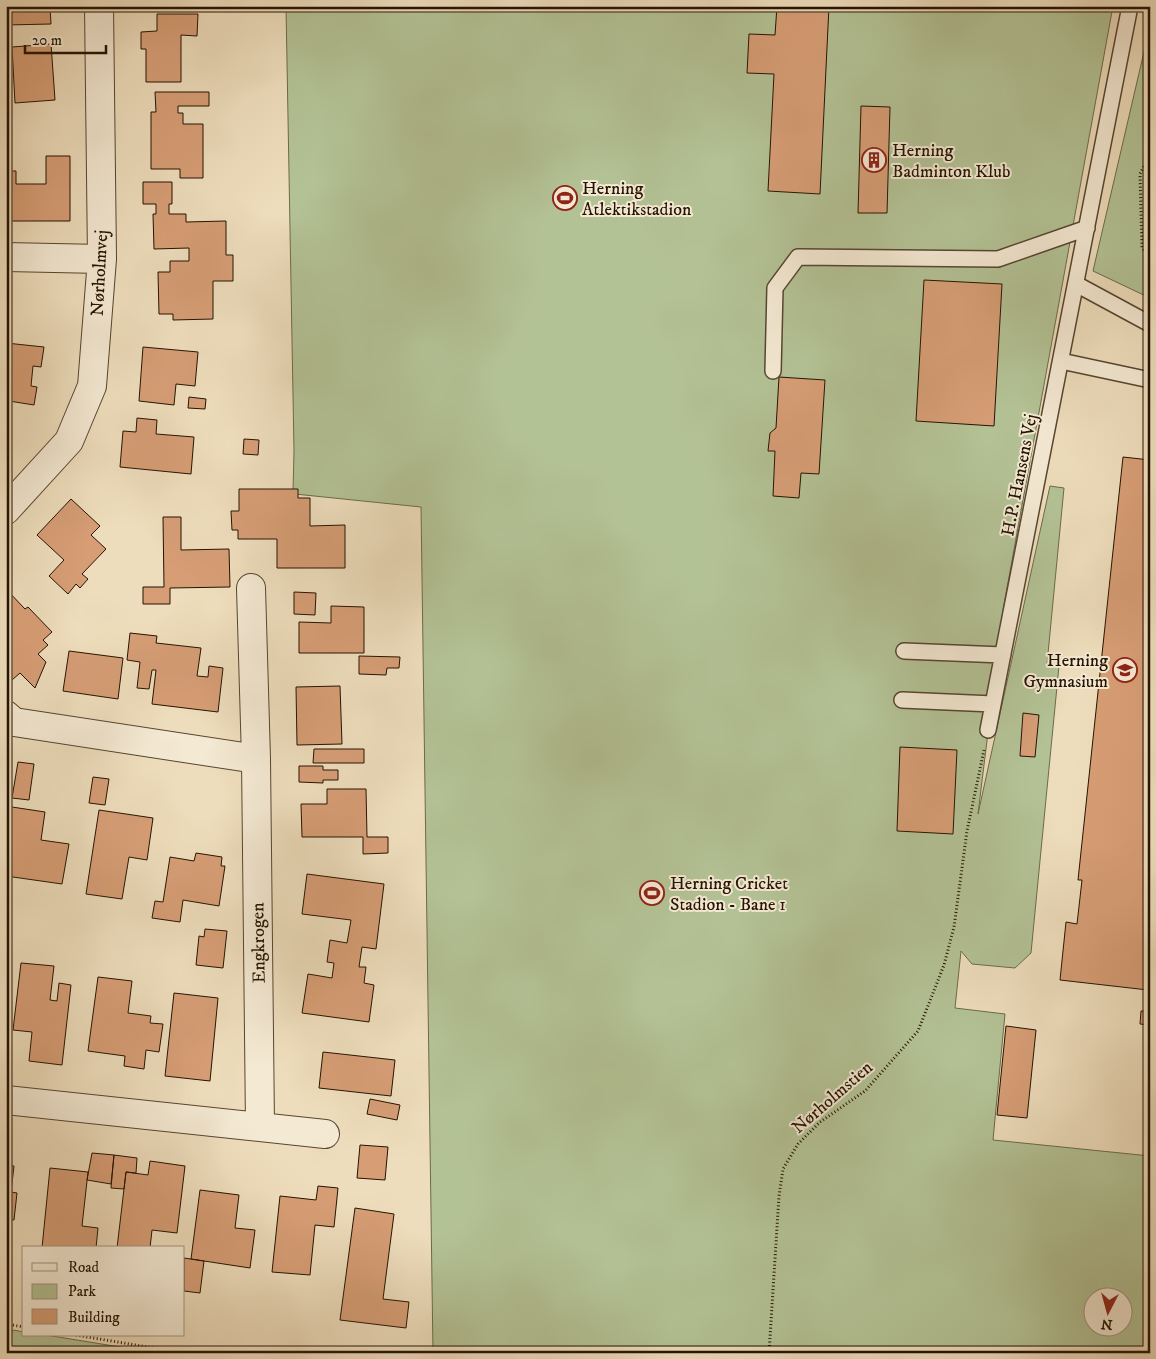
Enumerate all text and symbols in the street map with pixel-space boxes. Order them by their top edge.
scale bar [25,22,106,54]
text: 20 m [32,31,62,50]
place label: Herning Badminton Klub [892,140,1010,183]
building icon: Herning Badminton Klub [861,147,887,173]
place label: Herning Atlektikstadion [582,178,692,221]
sports icon: Herning Atlektikstadion [552,185,578,211]
street label: Nørholmvej [87,229,113,317]
street label: H.P. Hansens Vej [997,412,1043,538]
place label: Herning Gymnasium [1023,650,1108,693]
school or university icon: Herning Gymnasium [1112,657,1138,683]
place label: Herning Cricket Stadion - Bane 1 [670,873,788,916]
sports icon: Herning Cricket Stadion - Bane 1 [639,880,665,906]
street label: Engkrogen [247,902,271,984]
street label: Nørholmstien [788,1056,878,1139]
legend [22,1246,185,1336]
text: Road [68,1258,100,1277]
text: Park [68,1282,97,1301]
north arrow [1084,1286,1134,1336]
text: Building [68,1308,120,1327]
text: N [1100,1314,1113,1333]

